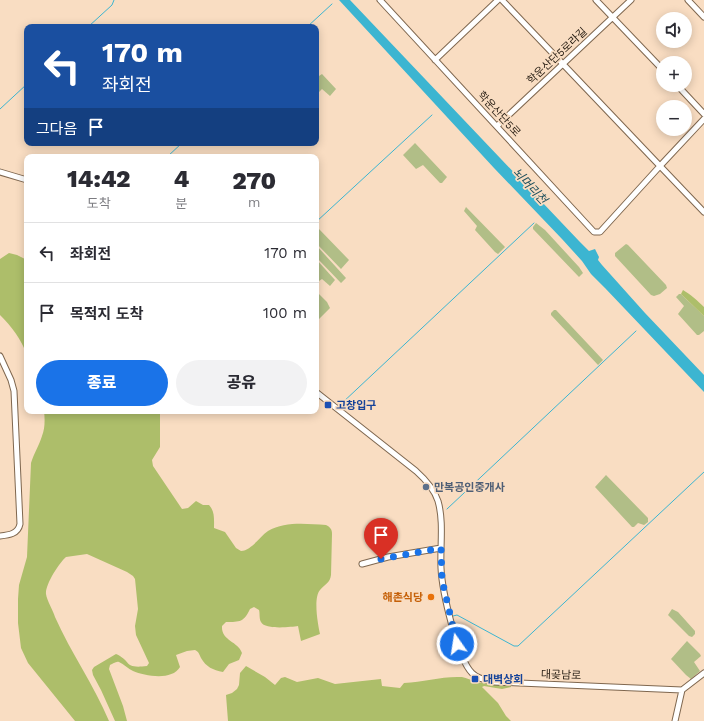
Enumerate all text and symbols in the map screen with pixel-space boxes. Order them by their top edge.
map controls [656,12,692,136]
button: sound [656,12,692,48]
street label: 학운산단5로라길 [524,25,590,87]
text: 170 m [102,36,183,69]
icon: left [36,40,88,92]
button: + [656,56,692,92]
text: 좌회전 [102,74,152,95]
street label: 학운산단5로 [475,89,523,139]
button: − [656,100,692,136]
icon: arrive [85,116,107,138]
text: 그다음 [36,120,77,138]
text: 14:42 [67,165,131,193]
text: 4 [173,165,189,193]
water label: 뇌머리천 [510,165,552,208]
text: 270 [232,167,276,195]
text: m [248,195,260,210]
text: 도착 [87,196,111,211]
text: 분 [175,196,187,211]
icon: left [36,242,58,264]
text: 170 m [264,244,307,262]
text: 좌회전 [70,245,111,263]
icon: arrive [36,302,58,324]
text: 100 m [263,304,307,322]
text: 목적지 도착 [70,305,143,323]
button: 종료 [36,360,168,406]
button: 공유 [176,360,307,406]
place label: 고창입구 [336,399,376,412]
marker: 고창입구 [323,400,333,410]
place label: 만복공인중개사 [434,481,505,494]
marker: 만복공인중개사 [421,482,431,492]
pin [364,518,398,559]
icon: arrive [370,524,392,546]
place label: 해촌식당 [383,591,423,604]
marker: 해촌식당 [426,592,436,602]
position arrow [436,623,478,665]
street label: 대곶남로 [541,668,581,682]
place label: 대벽상회 [483,673,523,686]
marker: 대벽상회 [470,674,480,684]

